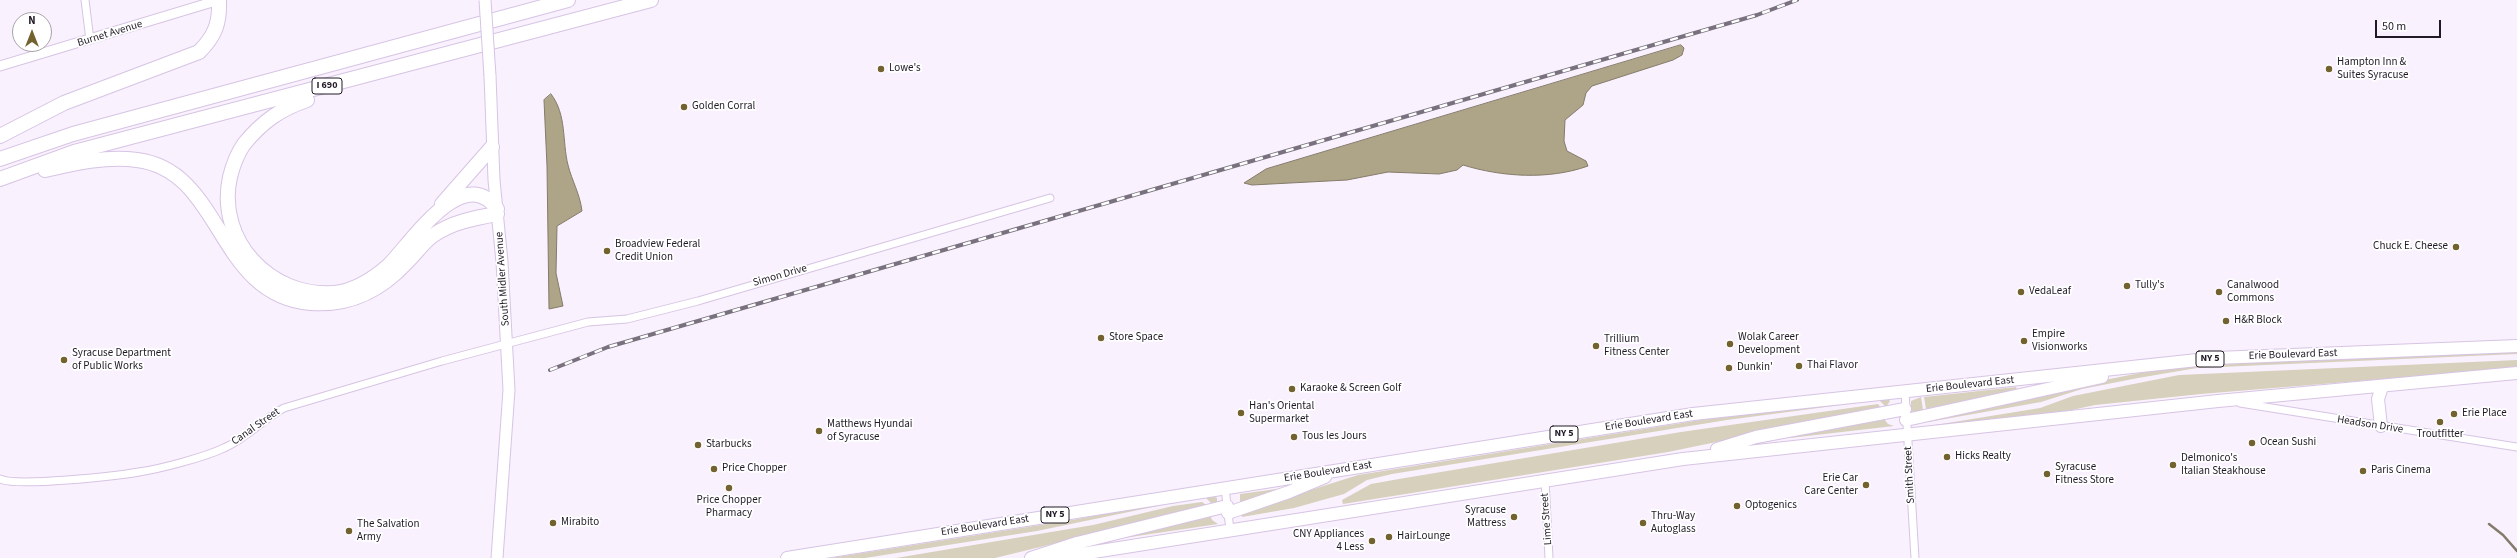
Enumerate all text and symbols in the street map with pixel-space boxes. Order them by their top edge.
north arrow [12,12,52,52]
scale bar [2377,12,2443,38]
text: N [28,13,36,28]
street label: Burnet Avenue [76,18,144,50]
text: 50 m [2382,18,2406,35]
place label: Hampton Inn & Suites Syracuse [2337,56,2409,82]
place label: Lowe's [889,62,921,76]
marker: Lowe's [876,64,886,74]
marker: Hampton Inn & Suites Syracuse [2324,64,2334,74]
road number: I 690 [312,78,342,94]
place label: Golden Corral [692,100,755,114]
marker: Golden Corral [679,102,689,112]
street label: South Midler Avenue [493,231,513,327]
place label: Broadview Federal Credit Union [615,238,700,264]
place label: Chuck E. Cheese [2373,240,2448,254]
marker: Chuck E. Cheese [2451,242,2461,252]
marker: Broadview Federal Credit Union [602,246,612,256]
street label: Simon Drive [751,262,809,290]
place label: Tully's [2135,279,2164,293]
place label: Canalwood Commons [2227,279,2279,305]
marker: Tully's [2122,281,2132,291]
place label: VedaLeaf [2029,285,2071,299]
marker: VedaLeaf [2016,287,2026,297]
marker: Canalwood Commons [2214,287,2224,297]
place label: H&R Block [2234,314,2282,328]
marker: H&R Block [2221,316,2231,326]
place label: Empire Visionworks [2032,328,2087,354]
place label: Store Space [1109,331,1163,345]
place label: Wolak Career Development [1738,331,1800,357]
marker: Store Space [1096,333,1106,343]
place label: Trillium Fitness Center [1604,333,1669,359]
marker: Empire Visionworks [2019,336,2029,346]
marker: Wolak Career Development [1725,339,1735,349]
marker: Trillium Fitness Center [1591,341,1601,351]
place label: Syracuse Department of Public Works [72,347,171,373]
street label: Erie Boulevard East [2248,347,2338,363]
road number: NY 5 [2196,351,2224,367]
marker: Syracuse Department of Public Works [59,355,69,365]
place label: Thai Flavor [1807,359,1858,373]
place label: Dunkin' [1737,361,1773,375]
marker: Thai Flavor [1794,361,1804,371]
marker: Dunkin' [1724,363,1734,373]
street label: Erie Boulevard East [1925,374,2015,396]
place label: Karaoke & Screen Golf [1300,382,1401,396]
marker: Karaoke & Screen Golf [1287,384,1297,394]
place label: Han's Oriental Supermarket [1249,400,1314,426]
street label: Canal Street [229,406,283,448]
place label: Erie Place [2462,407,2507,421]
marker: Han's Oriental Supermarket [1236,408,1246,418]
street label: Erie Boulevard East [1604,408,1694,434]
marker: Erie Place [2449,409,2459,419]
street label: Headson Drive [2336,413,2404,437]
marker: Troutfitter [2435,417,2445,427]
place label: Matthews Hyundai of Syracuse [827,418,912,444]
marker: Matthews Hyundai of Syracuse [814,426,824,436]
road number: NY 5 [1550,426,1578,442]
place label: Troutfitter [2417,428,2463,442]
place label: Tous les Jours [1302,430,1367,444]
marker: Tous les Jours [1289,432,1299,442]
place label: Ocean Sushi [2260,436,2316,450]
place label: Starbucks [706,438,752,452]
marker: Ocean Sushi [2247,438,2257,448]
marker: Starbucks [693,440,703,450]
street label: Smith Street [1902,446,1918,504]
place label: Hicks Realty [1955,450,2011,464]
marker: Hicks Realty [1942,452,1952,462]
place label: Delmonico's Italian Steakhouse [2181,452,2266,478]
street label: Erie Boulevard East [1283,459,1373,485]
marker: Delmonico's Italian Steakhouse [2168,460,2178,470]
place label: Syracuse Fitness Store [2055,461,2114,487]
place label: Price Chopper [722,462,787,476]
marker: Price Chopper [709,464,719,474]
place label: Paris Cinema [2371,464,2431,478]
marker: Paris Cinema [2358,466,2368,476]
marker: Syracuse Fitness Store [2042,469,2052,479]
place label: Erie Car Care Center [1804,472,1858,498]
marker: Erie Car Care Center [1861,480,1871,490]
marker: Price Chopper Pharmacy [724,483,734,493]
street label: Lime Street [1539,492,1555,546]
place label: Price Chopper Pharmacy [697,494,761,520]
place label: Optogenics [1745,499,1797,513]
marker: Optogenics [1732,501,1742,511]
place label: Syracuse Mattress [1465,504,1506,530]
road number: NY 5 [1041,507,1069,523]
place label: Thru-Way Autoglass [1651,510,1696,536]
marker: Syracuse Mattress [1509,512,1519,522]
street label: Erie Boulevard East [940,513,1030,539]
place label: Mirabito [561,516,599,530]
place label: The Salvation Army [357,518,419,544]
marker: Mirabito [548,518,558,528]
marker: Thru-Way Autoglass [1638,518,1648,528]
marker: The Salvation Army [344,526,354,536]
place label: CNY Appliances 4 Less [1293,528,1364,554]
place label: HairLounge [1397,530,1450,544]
marker: HairLounge [1384,532,1394,542]
marker: CNY Appliances 4 Less [1367,536,1377,546]

